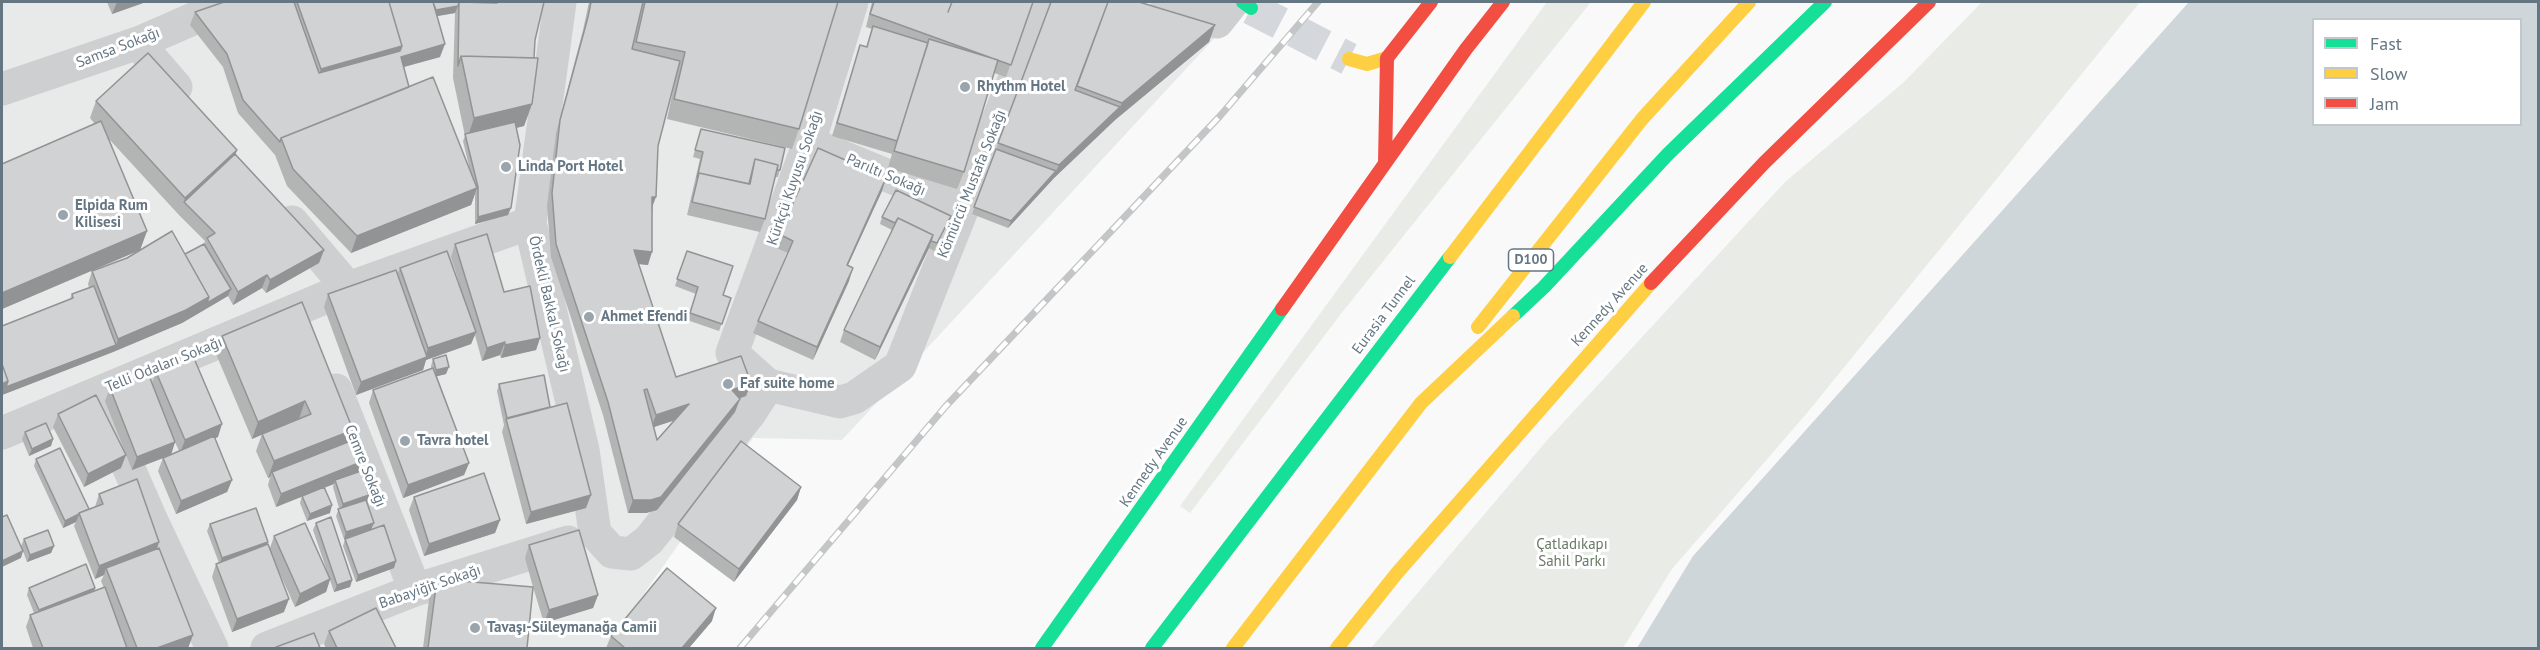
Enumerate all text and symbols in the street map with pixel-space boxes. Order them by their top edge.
legend [2312,18,2522,126]
street label: Samsa Sokağı [74,24,162,72]
text: Fast [2370,32,2402,55]
text: Slow [2370,62,2408,85]
place label: Rhythm Hotel [977,78,1065,96]
marker: Rhythm Hotel [958,80,972,94]
text: Jam [2370,92,2399,115]
street label: Kömürcü Mustafa Sokağı [934,107,1010,261]
street label: Kürkçü Kuyusu Sokağı [764,108,826,248]
street label: Parıltı Sokağı [844,150,928,200]
place label: Linda Port Hotel [518,158,623,176]
marker: Linda Port Hotel [499,160,513,174]
place label: Elpida Rum Kilisesi [75,197,148,232]
marker: Elpida Rum Kilisesi [56,208,70,222]
street label: Ördekli Bakkal Sokağı [525,234,573,374]
road number: D100 [1508,249,1553,271]
street label: Kennedy Avenue [1568,260,1652,350]
street label: Eurasia Tunnel [1349,272,1419,358]
place label: Ahmet Efendi [601,308,687,326]
marker: Ahmet Efendi [582,310,596,324]
street label: Telli Odaları Sokağı [103,333,225,397]
place label: Faf suite home [740,375,835,393]
marker: Faf suite home [721,377,735,391]
street label: Kennedy Avenue [1116,413,1192,511]
street label: Cemre Sokağı [340,422,390,510]
place label: Tavra hotel [417,432,488,450]
marker: Tavra hotel [398,434,412,448]
park label: Çatladıkapı Sahil Parkı [1536,536,1608,571]
street label: Babayiğit Sokağı [377,561,483,613]
place label: Tavaşı-Süleymanağa Camii [487,619,657,637]
marker: Tavaşı-Süleymanağa Camii [468,621,482,635]

